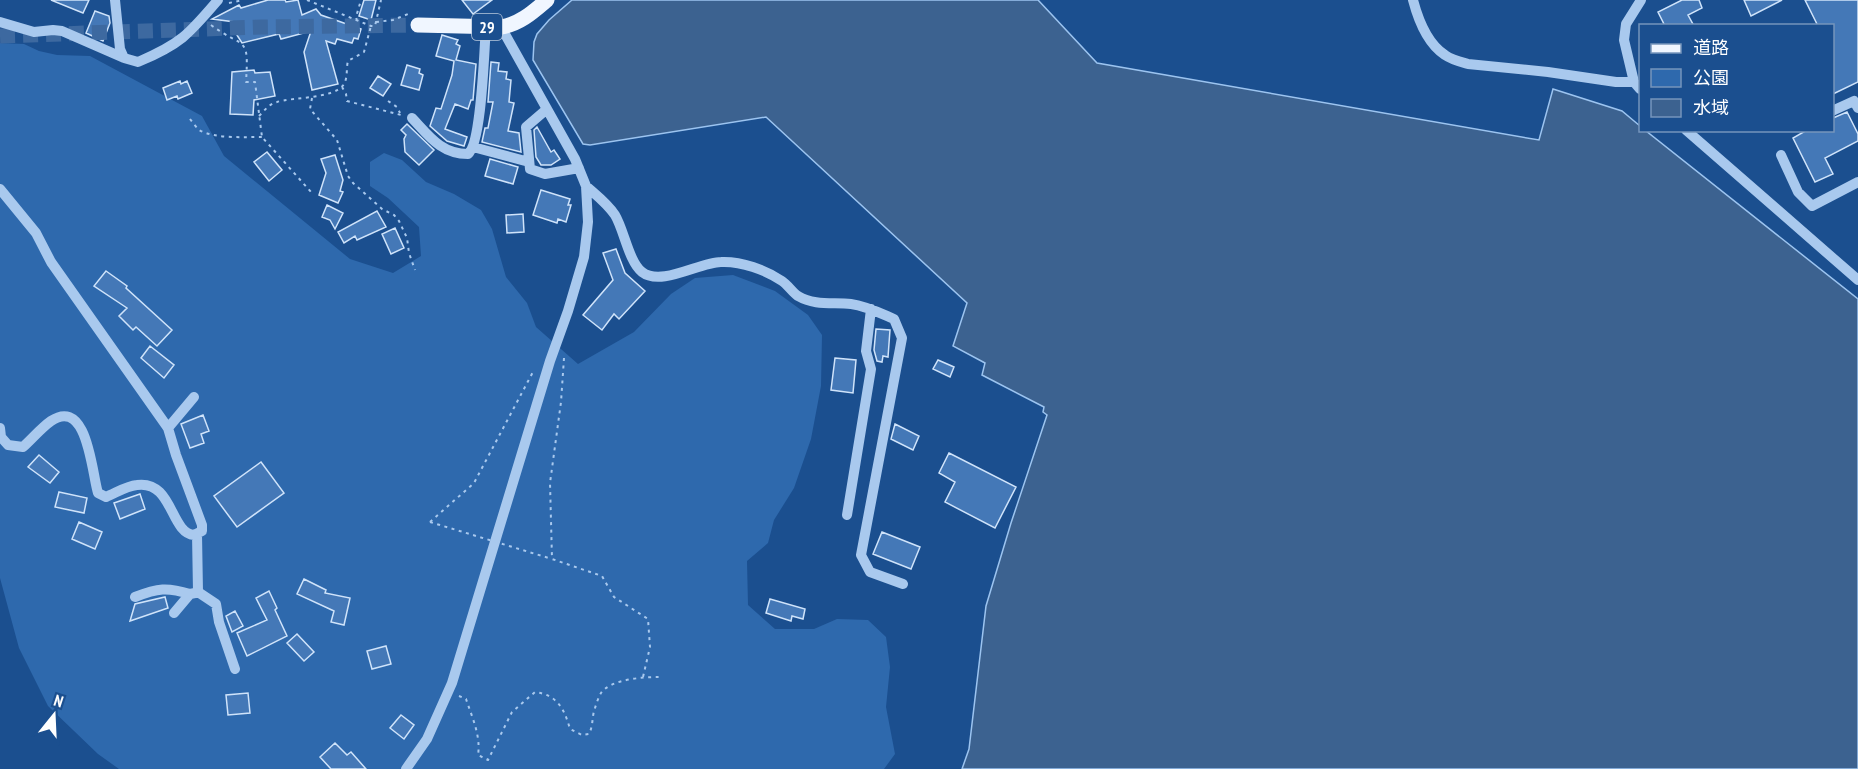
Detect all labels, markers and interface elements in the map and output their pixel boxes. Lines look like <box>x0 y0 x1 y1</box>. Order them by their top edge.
road number: 29 <box>472 14 502 40</box>
legend <box>1639 24 1834 132</box>
text: 道路 <box>1693 36 1729 59</box>
text: 公園 <box>1693 66 1729 89</box>
text: 水域 <box>1693 96 1729 119</box>
north arrow <box>24 685 84 745</box>
text: N <box>51 690 66 712</box>

